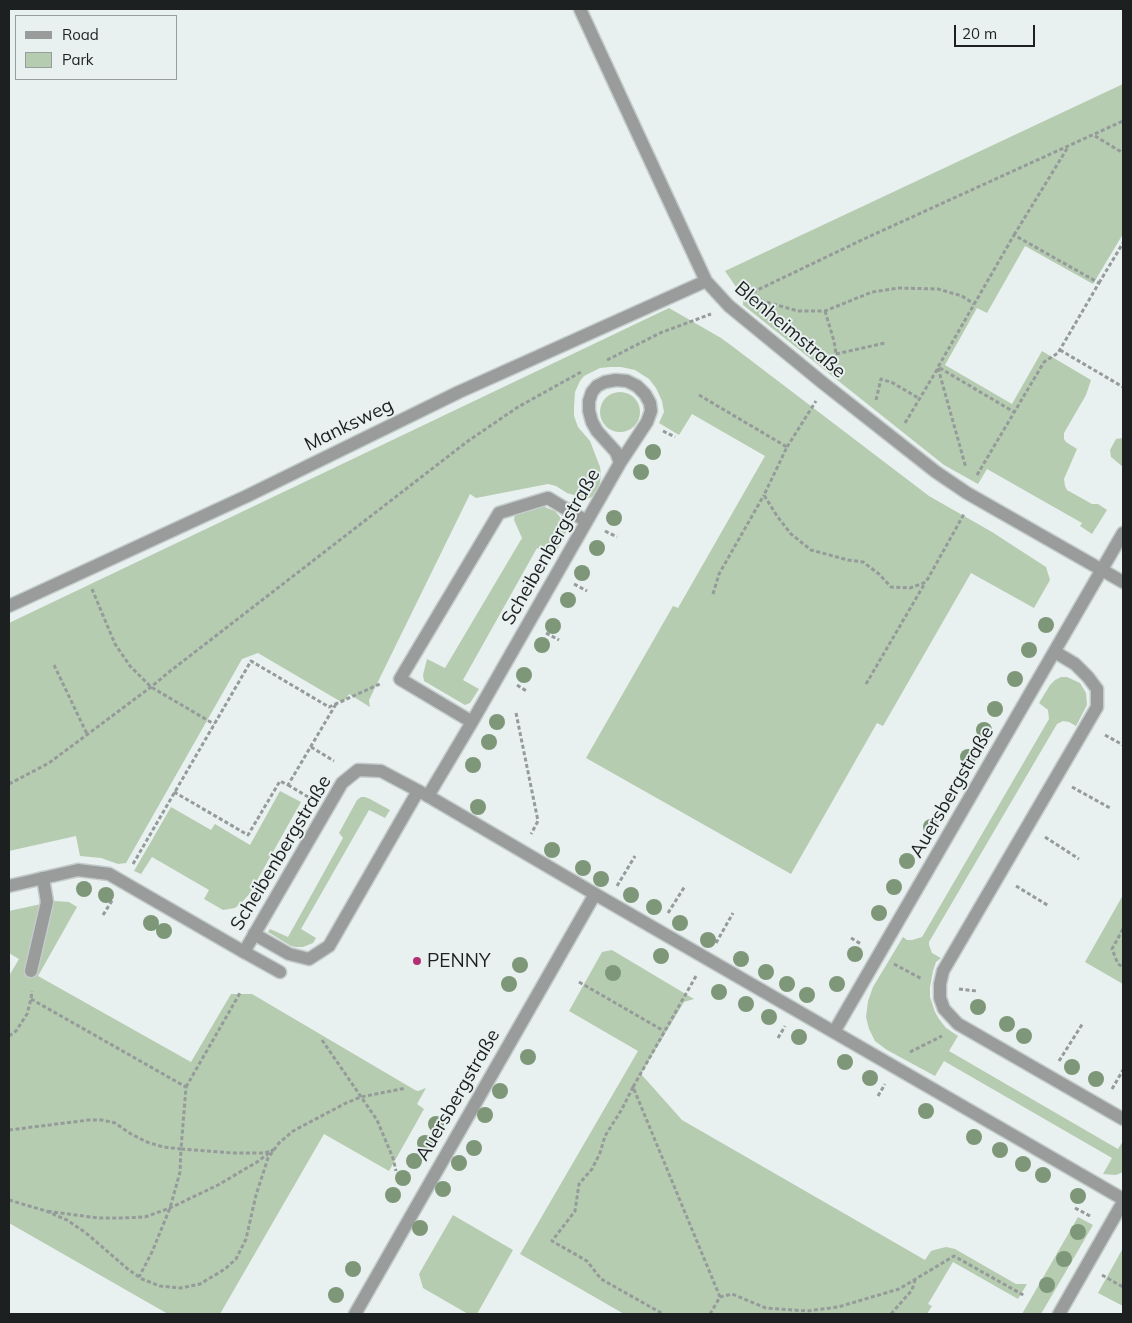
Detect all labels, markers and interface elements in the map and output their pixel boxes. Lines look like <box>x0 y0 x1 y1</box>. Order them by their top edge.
legend <box>15 15 178 80</box>
scale bar <box>957 15 1038 47</box>
text: 20 m <box>962 24 997 43</box>
text: Road <box>62 25 99 44</box>
text: Park <box>62 50 94 69</box>
street label: Blenheimstraße <box>730 277 850 383</box>
street label: Manksweg <box>301 394 397 456</box>
street label: Scheibenbergstraße <box>497 465 605 629</box>
street label: Auersbergstraße <box>905 722 999 862</box>
street label: Scheibenbergstraße <box>226 771 336 935</box>
place label: PENNY <box>427 950 490 972</box>
marker: PENNY <box>411 955 423 967</box>
street label: Auersbergstraße <box>411 1025 505 1165</box>

